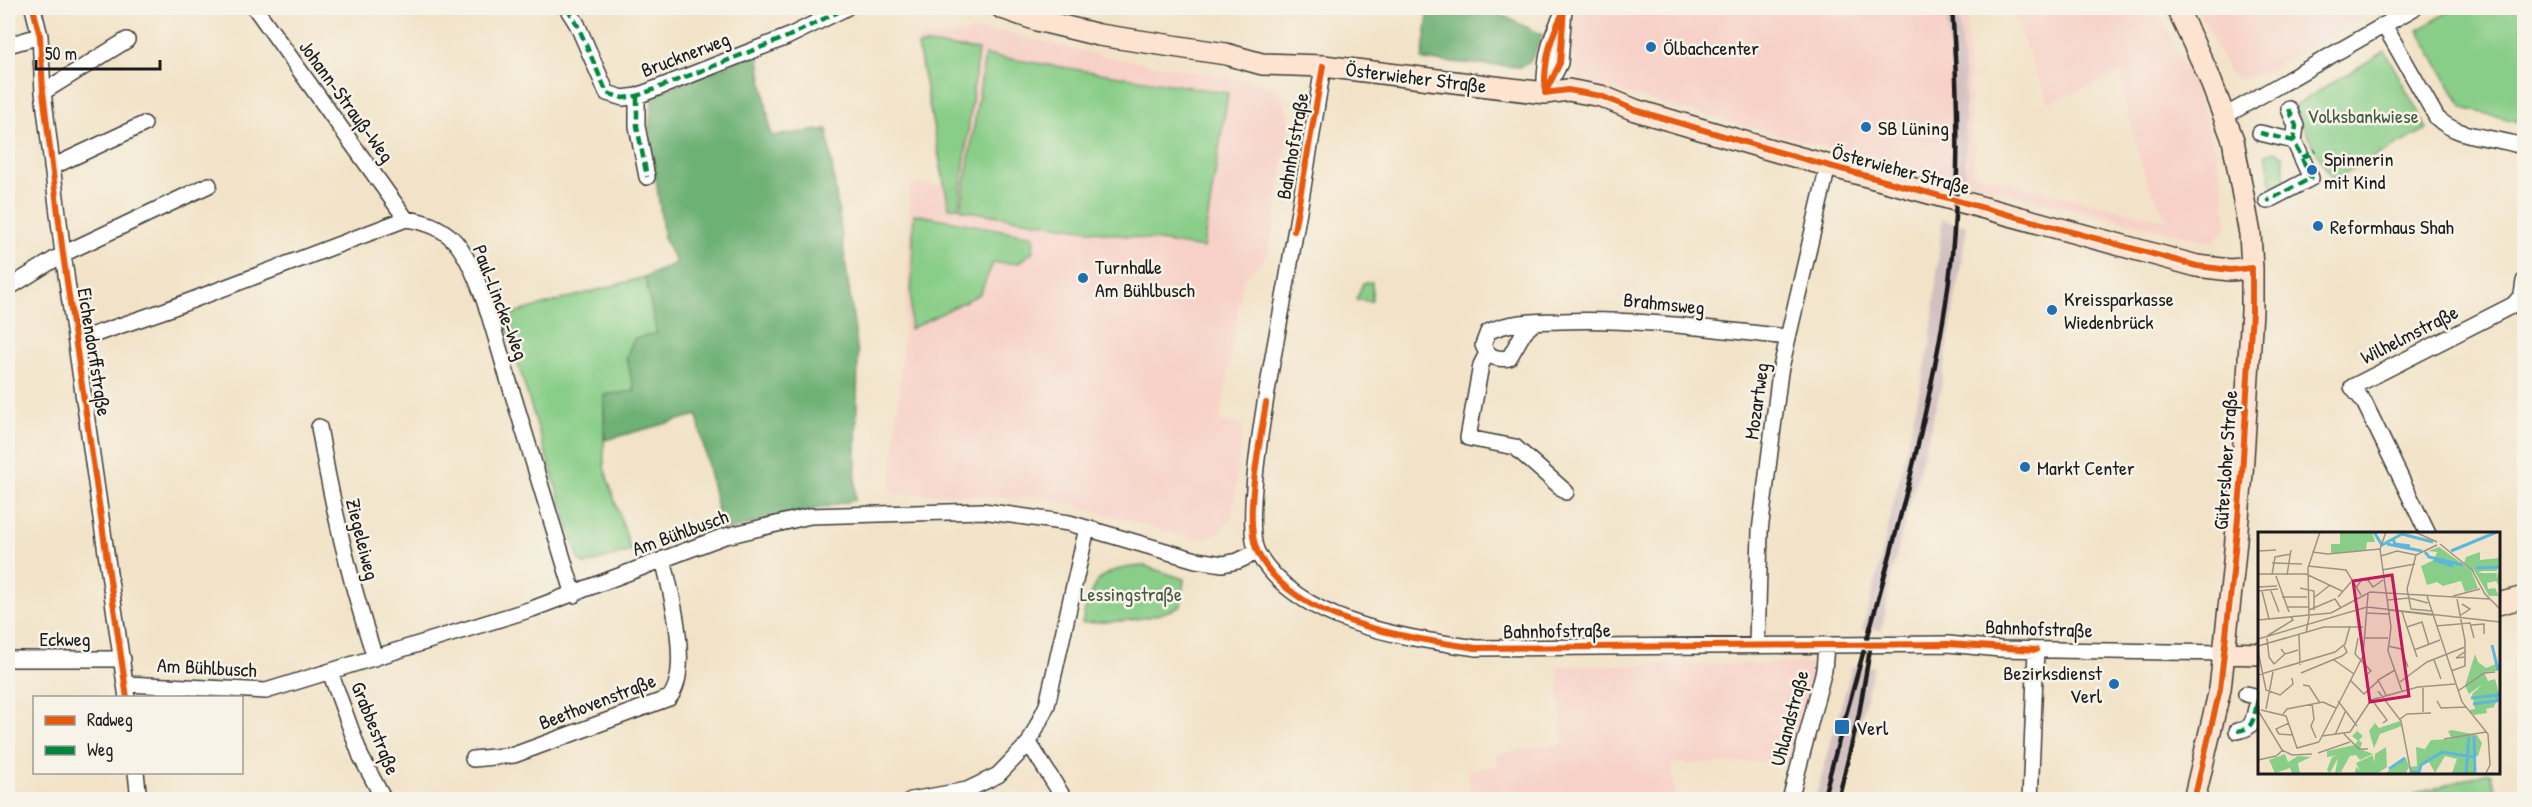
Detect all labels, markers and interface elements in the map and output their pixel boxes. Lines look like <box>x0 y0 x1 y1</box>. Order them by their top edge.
street label: Brucknerweg <box>637 25 733 83</box>
scale bar <box>36 33 160 71</box>
street label: Johann-Strauß-Weg <box>293 34 401 168</box>
place label: Ölbachcenter <box>1663 34 1759 61</box>
marker: Ölbachcenter <box>1644 40 1658 54</box>
text: 50 m <box>45 41 77 66</box>
street label: Österwieher Straße <box>1344 55 1488 99</box>
street label: Bahnhofstraße <box>1269 91 1315 201</box>
park label: Volksbankwiese <box>2307 102 2419 129</box>
place label: SB Lüning <box>1878 114 1949 141</box>
marker: SB Lüning <box>1859 120 1873 134</box>
street label: Österwieher Straße <box>1829 138 1973 200</box>
place label: Spinnerin mit Kind <box>2324 145 2393 195</box>
marker: Spinnerin mit Kind <box>2305 163 2319 177</box>
place label: Reformhaus Shah <box>2330 213 2454 240</box>
marker: Reformhaus Shah <box>2311 219 2325 233</box>
street label: Paul-Lincke-Weg <box>467 241 535 363</box>
place label: Turnhalle Am Bühlbusch <box>1095 253 1195 303</box>
marker: Turnhalle Am Bühlbusch <box>1076 271 1090 285</box>
street label: Brahmsweg <box>1622 285 1706 321</box>
place label: Kreissparkasse Wiedenbrück <box>2064 285 2174 335</box>
street label: Eichendorffstraße <box>72 286 118 418</box>
street label: Wilhelmstraße <box>2356 298 2462 370</box>
marker: Kreissparkasse Wiedenbrück <box>2045 303 2059 317</box>
street label: Mozartweg <box>1737 361 1775 441</box>
street label: Gütersloher Straße <box>2207 389 2243 531</box>
place label: Markt Center <box>2037 454 2135 481</box>
marker: Markt Center <box>2018 460 2032 474</box>
street label: Ziegeleiweg <box>340 495 386 583</box>
street label: Am Bühlbusch <box>628 502 732 562</box>
inset map <box>2258 532 2499 774</box>
park label: Lessingstraße <box>1080 580 1182 607</box>
street label: Bahnhofstraße <box>1985 613 2093 643</box>
street label: Bahnhofstraße <box>1503 616 1611 644</box>
street label: Eckweg <box>39 625 91 652</box>
street label: Am Bühlbusch <box>156 651 258 683</box>
place label: Bezirksdienst Verl <box>2003 659 2103 709</box>
street label: Beethovenstraße <box>535 666 659 736</box>
street label: Uhlandstraße <box>1763 667 1815 769</box>
street label: Grabbestraße <box>345 677 407 779</box>
marker: Bezirksdienst Verl <box>2107 677 2121 691</box>
legend <box>33 696 243 774</box>
text: Radweg <box>87 707 133 732</box>
place label: Verl <box>1856 714 1889 741</box>
marker: Verl <box>1833 718 1851 736</box>
text: Weg <box>87 737 113 762</box>

